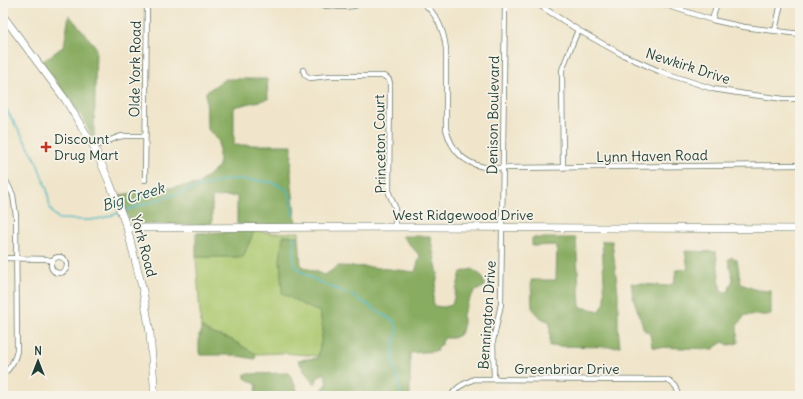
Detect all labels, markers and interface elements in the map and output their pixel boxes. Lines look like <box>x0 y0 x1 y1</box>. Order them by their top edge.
street label: Olde York Road <box>125 20 145 118</box>
street label: Newkirk Drive <box>644 44 732 88</box>
street label: Denison Boulevard <box>483 55 503 175</box>
street label: Princeton Court <box>370 94 390 194</box>
place label: Discount Drug Mart <box>54 130 119 164</box>
marker: Discount Drug Mart <box>41 142 51 152</box>
street label: Lynn Haven Road <box>596 146 708 166</box>
water label: Big Creek <box>99 178 168 215</box>
street label: West Ridgewood Drive <box>392 206 534 224</box>
street label: York Road <box>127 213 161 279</box>
street label: Bennington Drive <box>474 260 500 370</box>
north arrow <box>18 341 58 381</box>
text: N <box>34 344 42 358</box>
street label: Greenbriar Drive <box>514 360 620 378</box>

